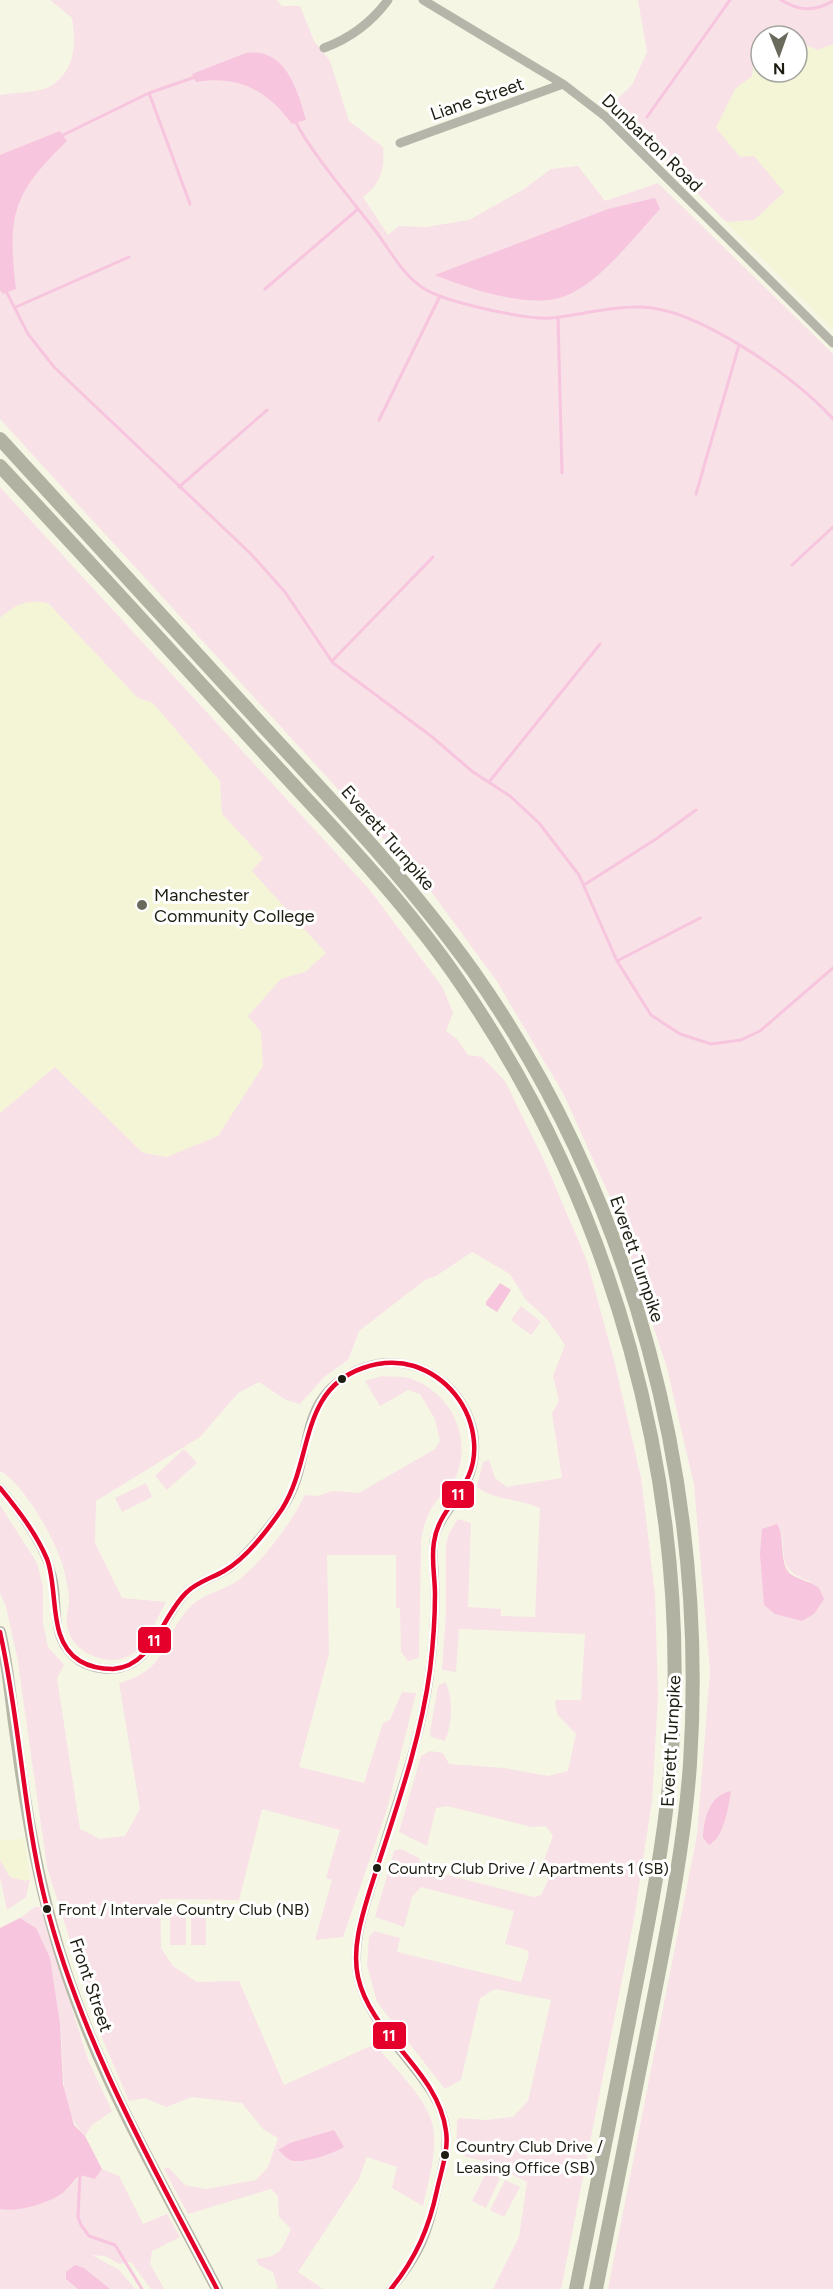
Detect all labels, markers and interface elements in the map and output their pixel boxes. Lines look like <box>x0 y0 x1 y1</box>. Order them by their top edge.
north arrow <box>749 24 809 84</box>
text: N <box>773 59 786 78</box>
street label: Liane Street <box>427 73 527 125</box>
street label: Dunbarton Road <box>597 89 707 197</box>
street label: Everett Turnpike <box>336 781 440 895</box>
place label: Manchester Community College <box>154 884 315 927</box>
marker: Manchester Community College <box>135 898 149 912</box>
street label: Everett Turnpike <box>605 1193 669 1325</box>
unlabelled marker <box>336 1373 348 1385</box>
line badge: 11 <box>441 1480 475 1509</box>
text: 11 <box>451 1485 465 1504</box>
line badge: 11 <box>137 1626 172 1654</box>
text: 11 <box>147 1631 161 1650</box>
street label: Everett Turnpike <box>657 1674 685 1808</box>
place label: Country Club Drive / Apartments 1 (SB) <box>388 1859 669 1878</box>
marker: Country Club Drive / Apartments 1 (SB) <box>371 1862 383 1874</box>
place label: Front / Intervale Country Club (NB) <box>58 1900 309 1919</box>
marker: Front / Intervale Country Club (NB) <box>41 1903 53 1915</box>
street label: Front Street <box>65 1935 117 2035</box>
line badge: 11 <box>372 2021 407 2050</box>
text: 11 <box>382 2026 396 2045</box>
place label: Country Club Drive / Leasing Office (SB) <box>456 2137 603 2177</box>
marker: Country Club Drive / Leasing Office (SB) <box>439 2149 451 2161</box>

